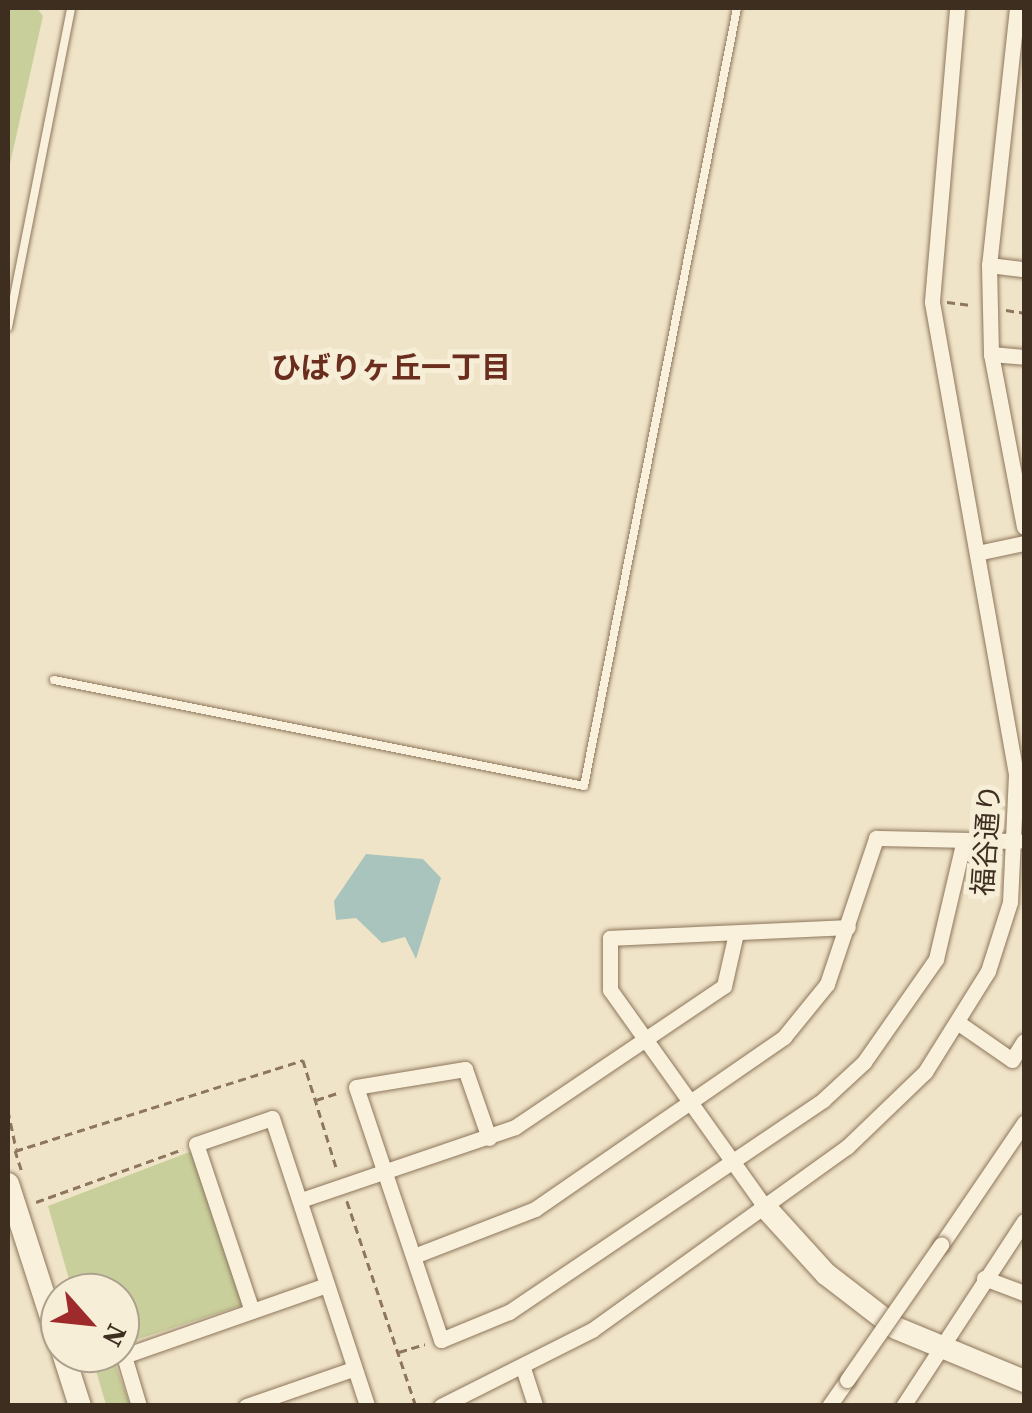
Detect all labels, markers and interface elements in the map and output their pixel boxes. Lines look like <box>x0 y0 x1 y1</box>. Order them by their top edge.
district label: ひばりヶ丘一丁目 <box>271 350 511 386</box>
street label: 福谷通り <box>965 783 1007 897</box>
north arrow <box>40 1273 140 1373</box>
text: N <box>93 1318 137 1353</box>

